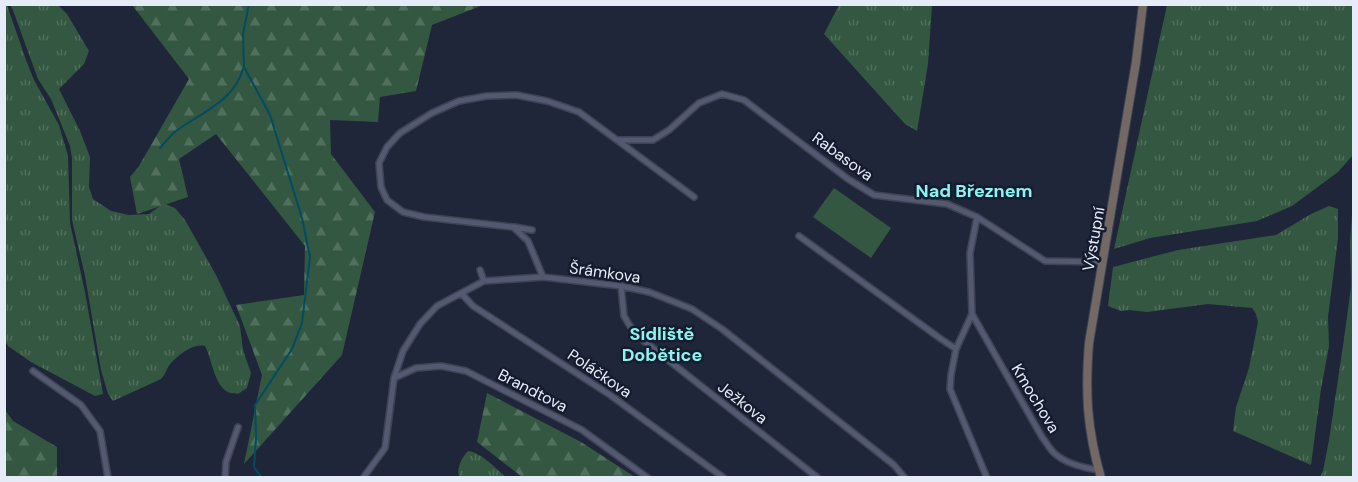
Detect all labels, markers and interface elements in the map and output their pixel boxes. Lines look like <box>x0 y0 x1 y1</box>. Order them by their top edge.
street label: Rabasova <box>808 127 877 186</box>
district label: Nad Březnem <box>916 179 1032 203</box>
street label: Výstupní <box>1078 205 1110 273</box>
street label: Šrámkova <box>568 257 642 288</box>
district label: Sídliště Dobětice <box>622 322 703 367</box>
street label: Poláčkova <box>564 344 636 403</box>
street label: Kmochova <box>1007 360 1064 437</box>
street label: Brandtova <box>494 364 571 417</box>
street label: Ježkova <box>713 376 772 428</box>

